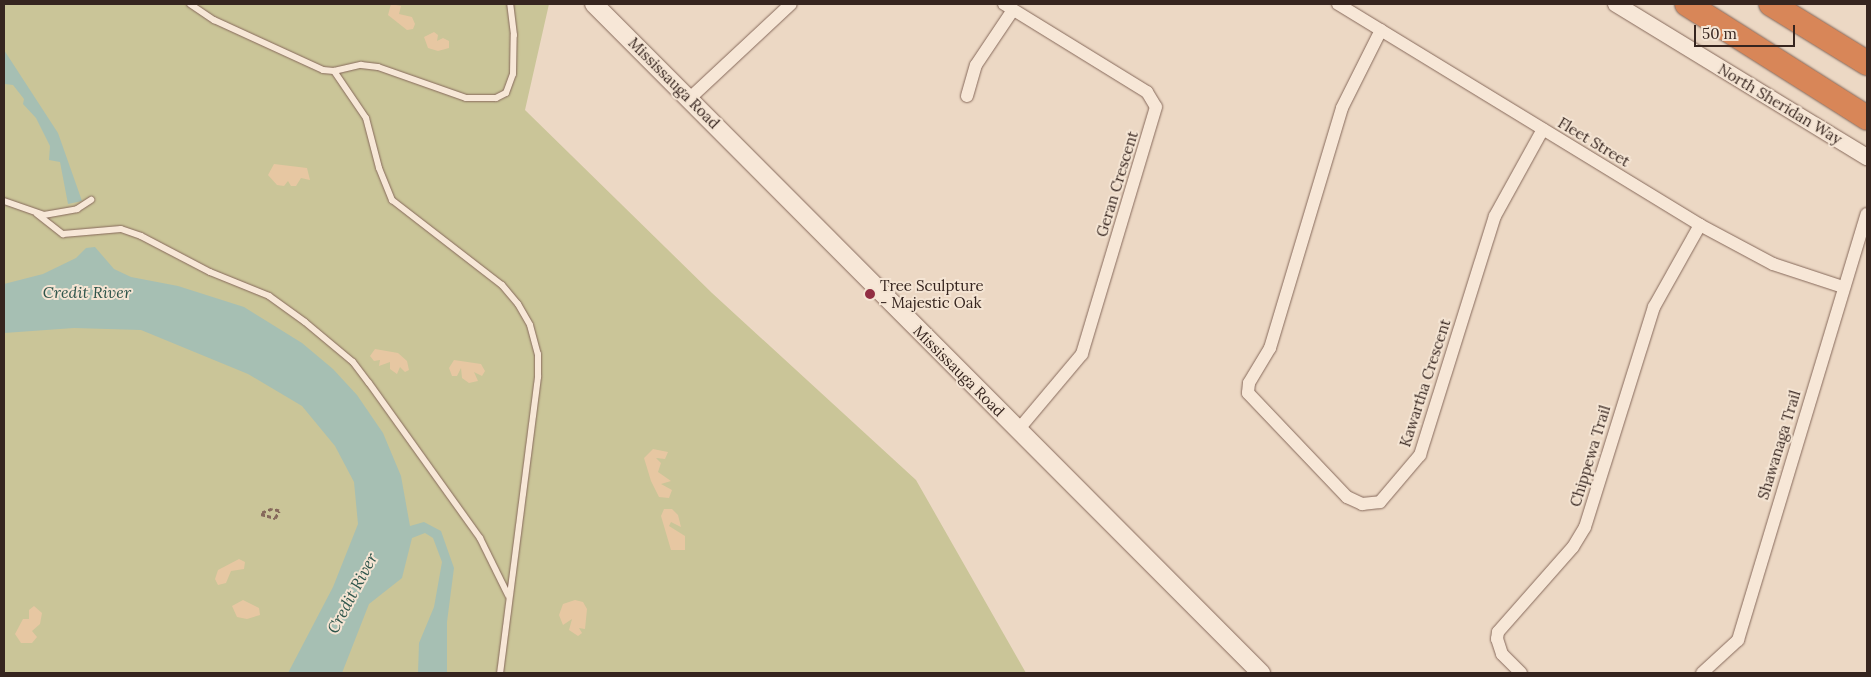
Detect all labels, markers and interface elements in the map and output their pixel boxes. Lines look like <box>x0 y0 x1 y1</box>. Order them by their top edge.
scale bar <box>1696 15 1797 47</box>
text: 50 m <box>1702 24 1737 43</box>
street label: Mississauga Road <box>625 34 723 132</box>
street label: North Sheridan Way <box>1715 60 1845 148</box>
street label: Fleet Street <box>1555 114 1633 170</box>
street label: Geran Crescent <box>1092 129 1142 239</box>
place label: Tree Sculpture - Majestic Oak <box>880 276 984 311</box>
water label: Credit River <box>43 282 131 302</box>
marker: Tree Sculpture - Majestic Oak <box>864 288 876 300</box>
street label: Kawartha Crescent <box>1396 317 1454 449</box>
street label: Mississauga Road <box>910 322 1008 420</box>
street label: Shawanaga Trail <box>1754 388 1804 502</box>
street label: Chippewa Trail <box>1566 403 1614 509</box>
water label: Credit River <box>323 549 381 637</box>

